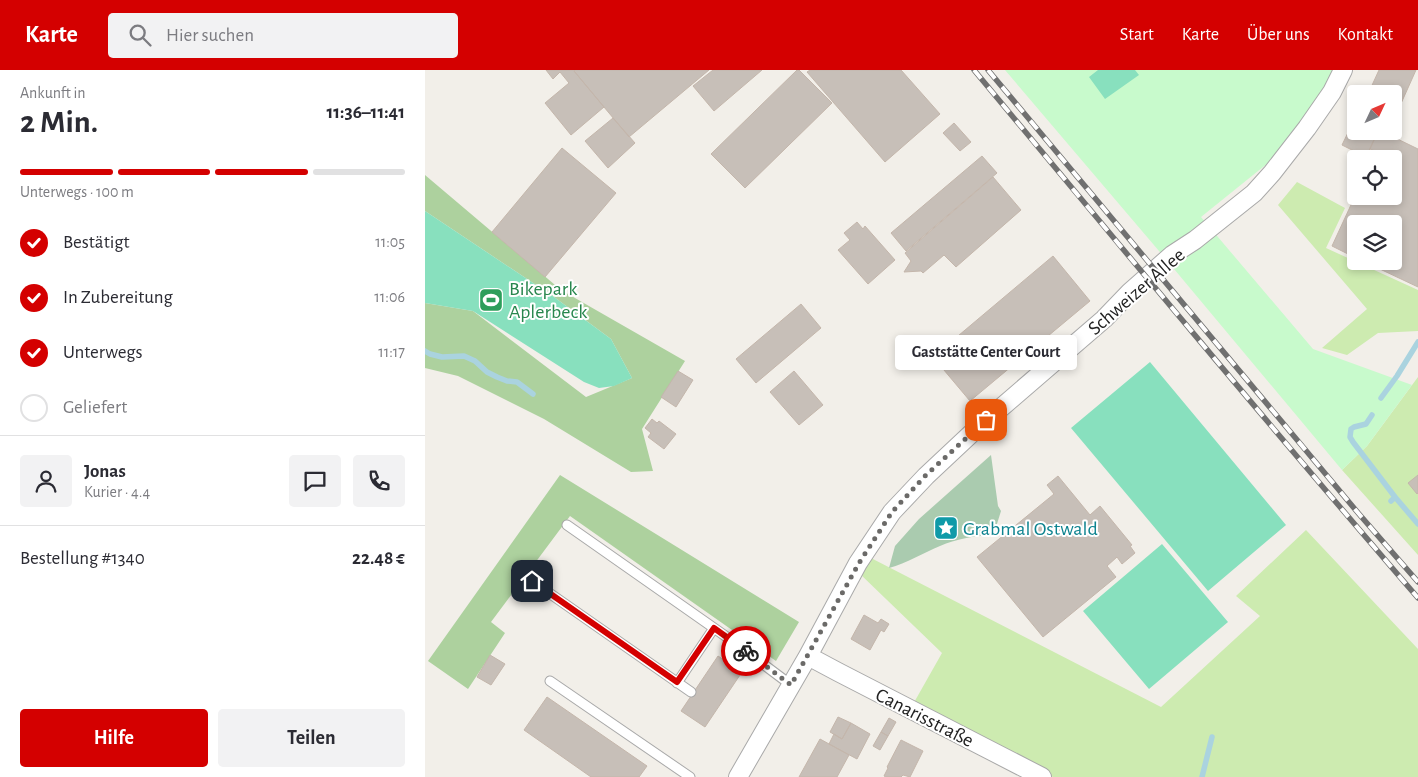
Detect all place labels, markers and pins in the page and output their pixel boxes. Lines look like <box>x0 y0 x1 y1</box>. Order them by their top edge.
place label: Bikepark Aplerbeck <box>509 279 587 322</box>
sports icon: Bikepark Aplerbeck <box>478 287 504 313</box>
callout: Gaststätte Center Court <box>895 335 1077 370</box>
pin <box>965 399 1007 441</box>
place icon: Grabmal Ostwald <box>933 515 959 541</box>
place label: Grabmal Ostwald <box>963 519 1098 539</box>
pin <box>511 560 553 602</box>

